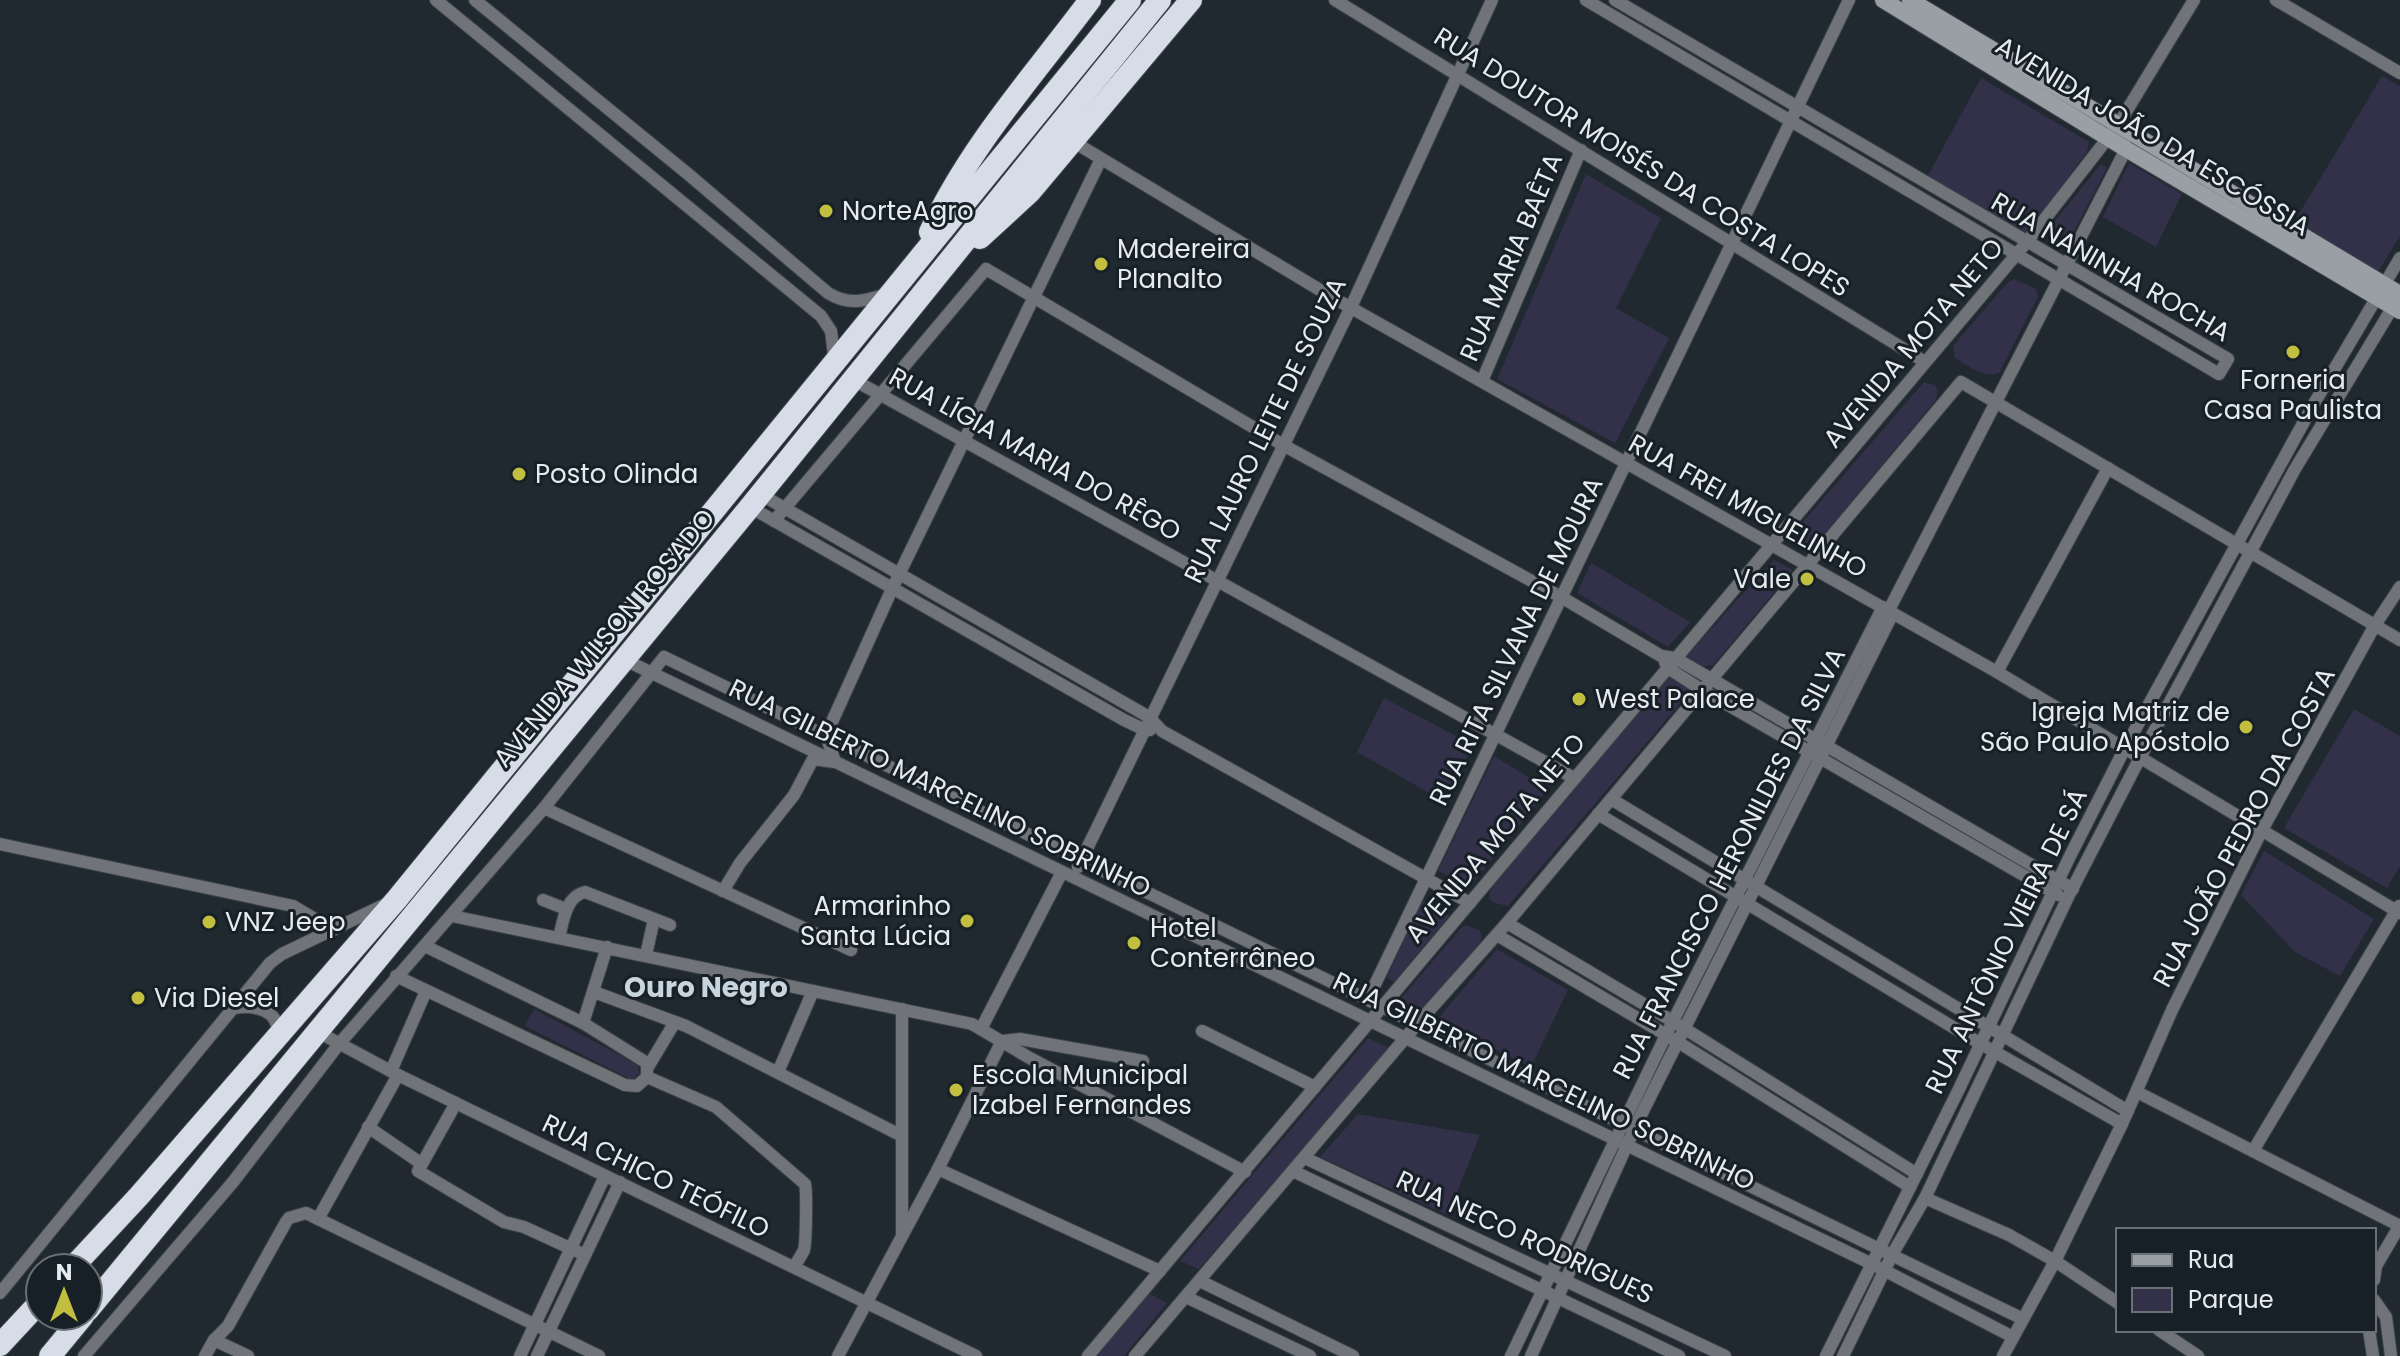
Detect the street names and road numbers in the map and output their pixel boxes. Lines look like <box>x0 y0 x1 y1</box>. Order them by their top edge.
street label: RUA DOUTOR MOISÉS DA COSTA LOPES <box>1427 19 1857 305</box>
street label: AVENIDA JOÃO DA ESCÓSSIA <box>1989 27 2317 245</box>
street label: RUA MARIA BAÊTA <box>1451 147 1571 367</box>
street label: RUA NANINHA ROCHA <box>1985 184 2237 350</box>
street label: AVENIDA MOTA NETO <box>1815 231 2011 455</box>
street label: RUA LAURO LEITE DE SOUZA <box>1175 271 1355 589</box>
street label: RUA LÍGIA MARIA DO RÊGO <box>883 359 1187 549</box>
street label: RUA FREI MIGUELINHO <box>1622 425 1874 587</box>
street label: RUA RITA SILVANA DE MOURA <box>1421 471 1611 811</box>
street label: AVENIDA WILSON ROSADO <box>485 501 723 775</box>
street label: RUA FRANCISCO HERONILDES DA SILVA <box>1604 641 1854 1085</box>
street label: RUA JOÃO PEDRO DA COSTA <box>2144 661 2344 993</box>
street label: RUA GILBERTO MARCELINO SOBRINHO <box>723 670 1157 906</box>
street label: AVENIDA MOTA NETO <box>1397 726 1593 950</box>
street label: RUA ANTÔNIO VIEIRA DE SÁ <box>1916 782 2096 1100</box>
street label: RUA GILBERTO MARCELINO SOBRINHO <box>1327 963 1761 1199</box>
street label: RUA CHICO TEÓFILO <box>536 1105 776 1247</box>
street label: RUA NECO RODRIGUES <box>1390 1161 1660 1313</box>

